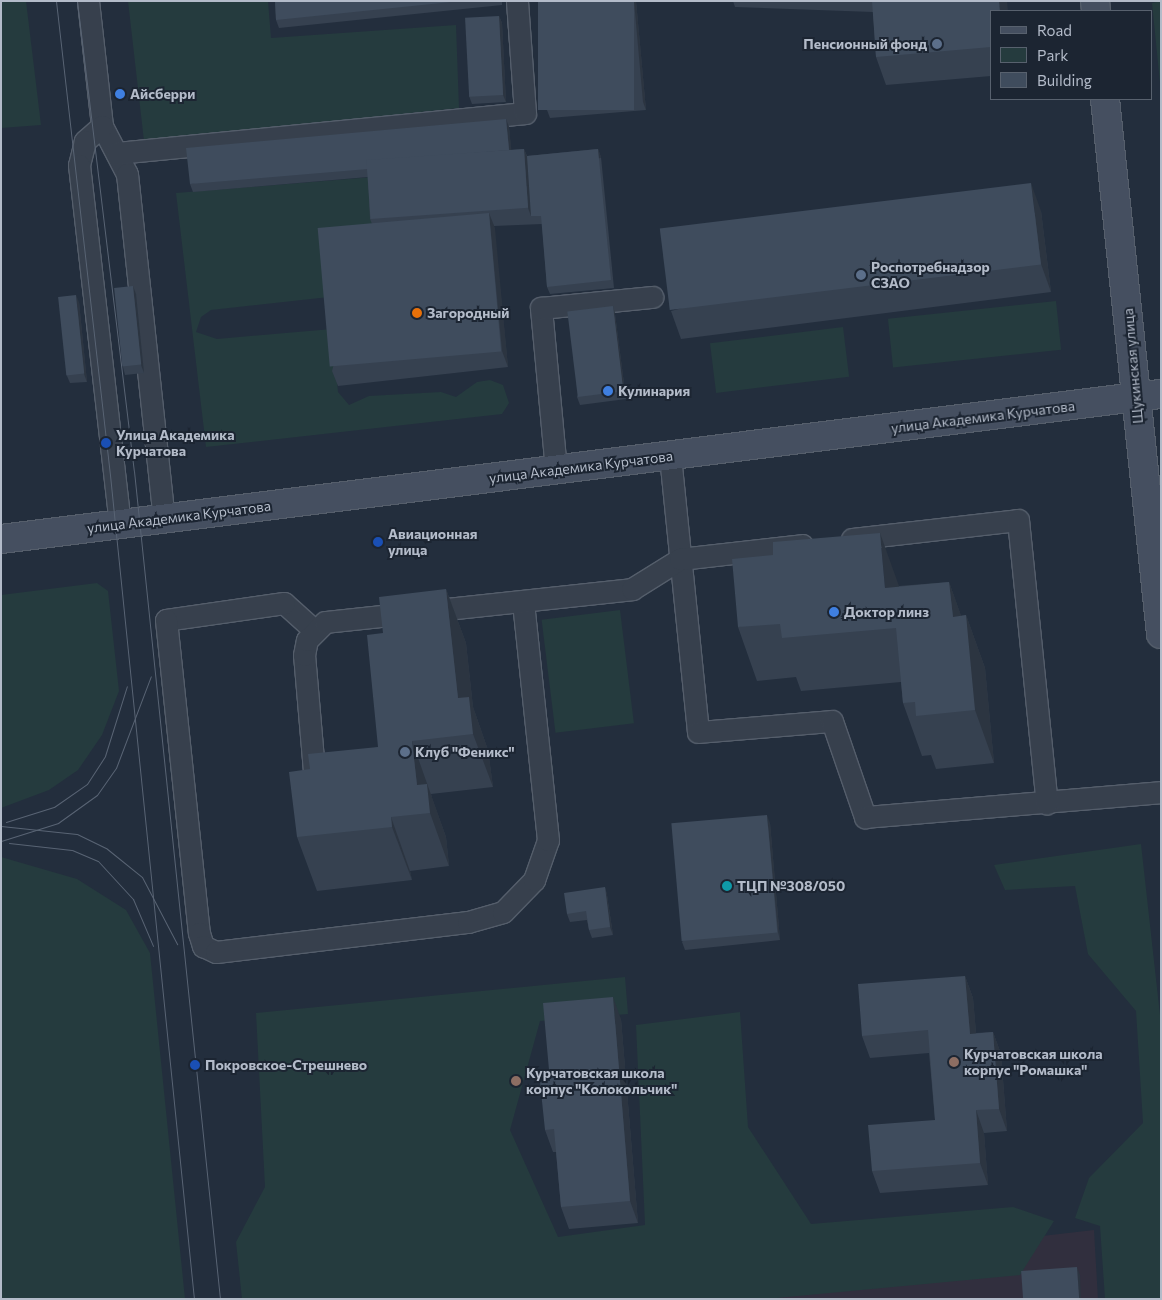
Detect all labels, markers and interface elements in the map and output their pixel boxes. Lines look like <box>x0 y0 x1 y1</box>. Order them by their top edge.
legend <box>990 10 1152 100</box>
text: Road <box>1037 21 1072 39</box>
place label: Пенсионный фонд <box>803 36 927 52</box>
marker: Пенсионный фонд <box>931 38 943 50</box>
text: Park <box>1037 46 1068 64</box>
text: Building <box>1037 71 1092 89</box>
place label: Айсберри <box>130 86 195 102</box>
marker: Айсберри <box>114 88 126 100</box>
place label: Роспотребнадзор СЗАО <box>871 259 990 292</box>
marker: Роспотребнадзор СЗАО <box>855 269 867 281</box>
place label: Загородный <box>427 305 509 321</box>
marker: Загородный <box>411 307 423 319</box>
street label: Щукинская улица <box>1120 308 1146 424</box>
place label: Кулинария <box>618 383 690 399</box>
marker: Кулинария <box>602 385 614 397</box>
street label: улица Академика Курчатова <box>890 397 1076 437</box>
place label: Улица Академика Курчатова <box>116 427 234 460</box>
marker: Улица Академика Курчатова <box>100 437 112 449</box>
street label: улица Академика Курчатова <box>488 447 674 487</box>
street label: улица Академика Курчатова <box>86 497 272 537</box>
place label: Авиационная улица <box>388 526 477 558</box>
marker: Авиационная улица <box>372 536 384 548</box>
place label: Доктор линз <box>844 604 929 620</box>
marker: Доктор линз <box>828 606 840 618</box>
place label: Клуб "Феникс" <box>415 744 515 760</box>
marker: Клуб "Феникс" <box>399 746 411 758</box>
place label: ТЦП №308/050 <box>737 878 846 894</box>
marker: ТЦП №308/050 <box>721 880 733 892</box>
place label: Курчатовская школа корпус "Ромашка" <box>964 1046 1103 1078</box>
marker: Курчатовская школа корпус "Ромашка" <box>948 1056 960 1068</box>
place label: Покровское-Стрешнево <box>205 1057 367 1073</box>
marker: Покровское-Стрешнево <box>189 1059 201 1071</box>
place label: Курчатовская школа корпус "Колокольчик" <box>526 1065 677 1098</box>
marker: Курчатовская школа корпус "Колокольчик" <box>510 1075 522 1087</box>

